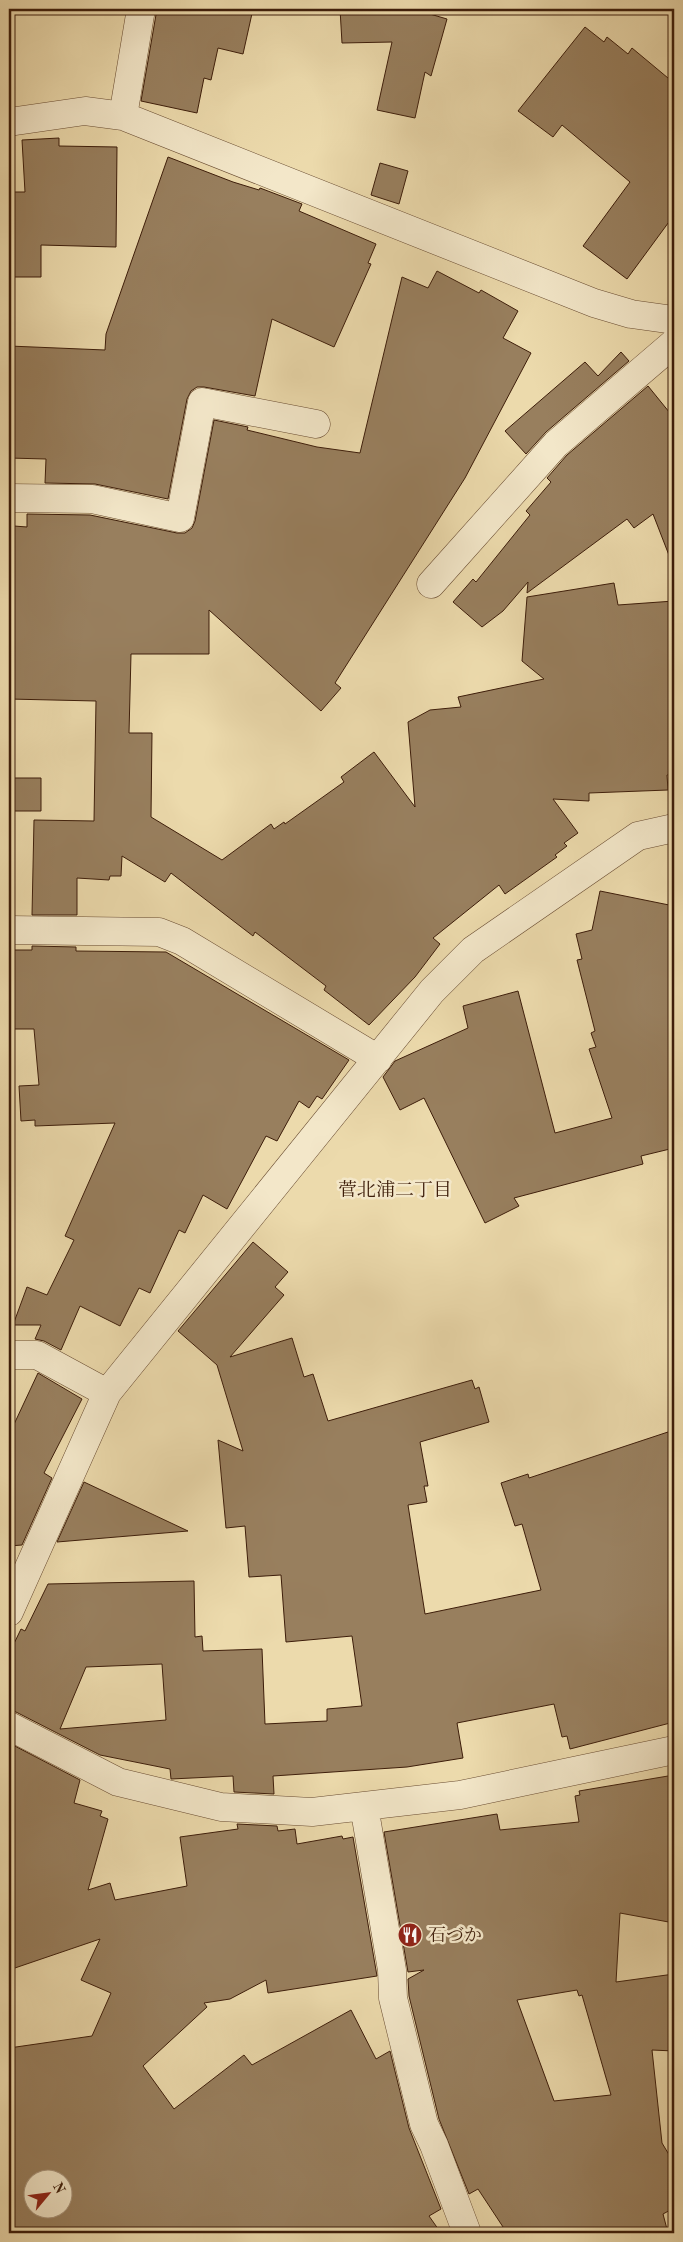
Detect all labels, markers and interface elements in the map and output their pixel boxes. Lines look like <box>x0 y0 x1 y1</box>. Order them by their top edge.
district label: 菅北浦二丁目 <box>338 1180 452 1201</box>
restaurant icon: 石づか <box>397 1922 423 1948</box>
place label: 石づか <box>428 1926 482 1945</box>
north arrow <box>22 2170 72 2220</box>
text: N <box>50 2180 67 2197</box>

